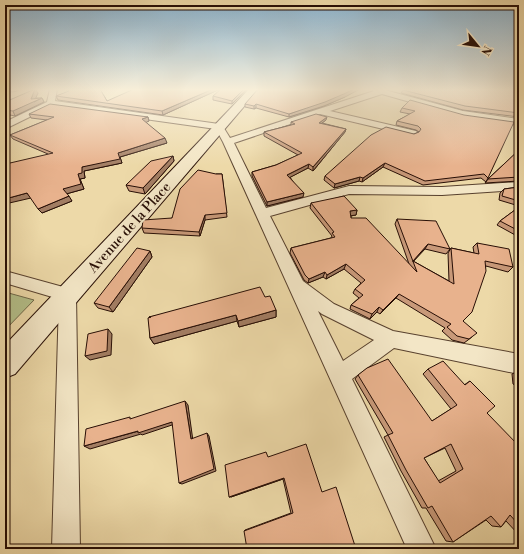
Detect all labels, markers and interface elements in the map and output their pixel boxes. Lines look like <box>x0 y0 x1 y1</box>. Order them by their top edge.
north arrow <box>458 26 498 66</box>
text: N <box>477 43 494 58</box>
street label: Avenue de la Place <box>84 179 175 278</box>

